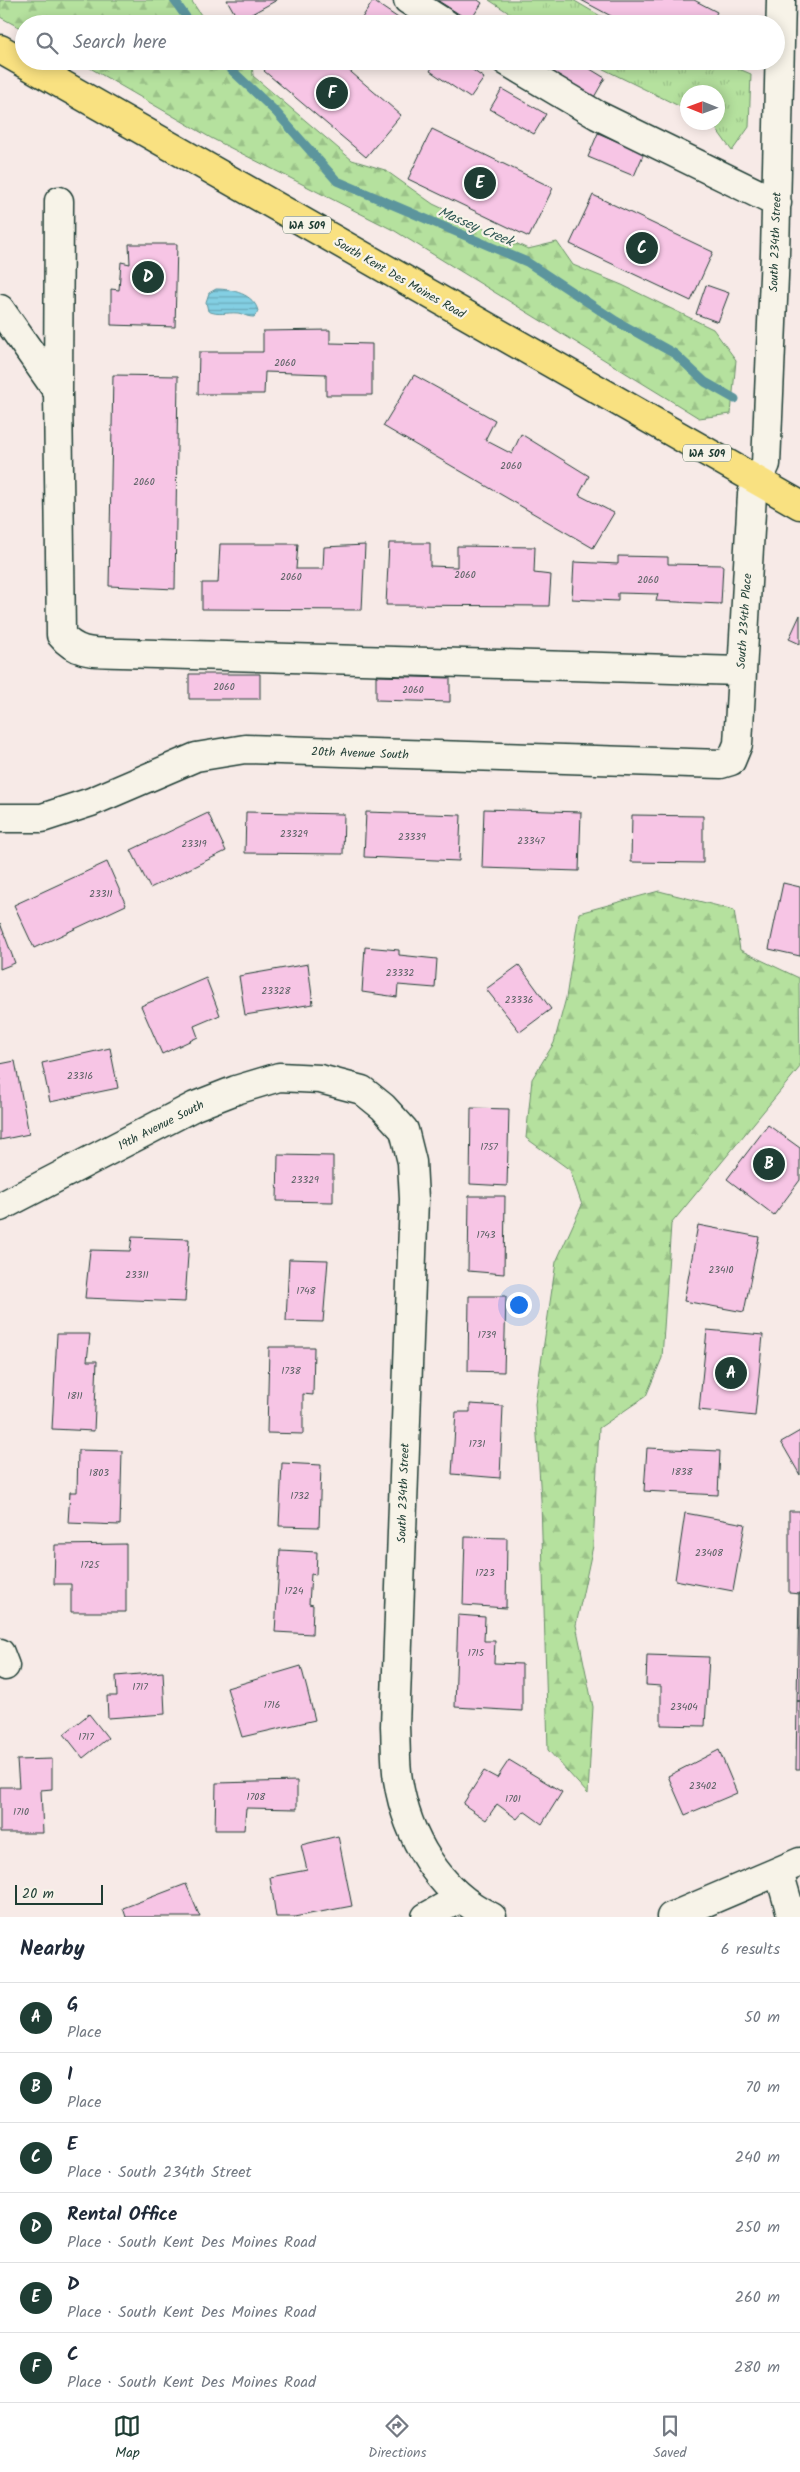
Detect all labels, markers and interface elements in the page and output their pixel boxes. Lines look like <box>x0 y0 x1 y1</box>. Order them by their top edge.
search box <box>15 15 785 70</box>
text: Search here <box>73 28 167 58</box>
icon: search <box>33 29 61 57</box>
pin: F <box>316 74 348 112</box>
north arrow <box>680 85 725 130</box>
pin: E <box>464 164 496 202</box>
street label: South 234th Street <box>764 191 787 292</box>
water label: Massey Creek <box>434 201 519 254</box>
road number: WA 509 <box>283 216 331 234</box>
pin: C <box>626 229 658 267</box>
street label: South Kent Des Moines Road <box>331 233 470 324</box>
pin: D <box>132 258 164 296</box>
house number: 2060 <box>274 355 296 371</box>
road number: WA 509 <box>683 444 731 462</box>
house number: 2060 <box>500 458 522 474</box>
house number: 2060 <box>133 474 155 490</box>
house number: 2060 <box>454 567 476 583</box>
house number: 2060 <box>280 569 302 585</box>
house number: 2060 <box>637 572 659 588</box>
street label: South 234th Place <box>732 572 757 669</box>
house number: 2060 <box>213 679 235 695</box>
house number: 2060 <box>402 682 424 698</box>
street label: 20th Avenue South <box>311 742 409 765</box>
house number: 23329 <box>280 826 308 842</box>
house number: 23339 <box>398 829 426 845</box>
house number: 23347 <box>517 833 545 849</box>
house number: 23319 <box>181 836 207 852</box>
house number: 23311 <box>89 886 113 902</box>
house number: 23332 <box>386 965 415 981</box>
house number: 23328 <box>261 983 292 999</box>
house number: 23336 <box>505 992 533 1008</box>
house number: 23316 <box>67 1068 93 1084</box>
street label: 19th Avenue South <box>115 1096 208 1155</box>
house number: 1757 <box>480 1139 498 1155</box>
pin: B <box>753 1145 785 1183</box>
house number: 23329 <box>291 1172 319 1188</box>
house number: 1743 <box>477 1227 496 1243</box>
house number: 23410 <box>708 1262 734 1278</box>
house number: 23311 <box>125 1267 149 1283</box>
house number: 1748 <box>296 1283 317 1299</box>
your location <box>506 1292 532 1318</box>
house number: 1739 <box>478 1327 496 1343</box>
pin: A <box>715 1354 747 1392</box>
house number: 1738 <box>281 1363 302 1379</box>
house number: 1811 <box>67 1388 83 1404</box>
house number: 1731 <box>469 1436 485 1452</box>
street label: South 234th Street <box>392 1442 415 1543</box>
house number: 1838 <box>672 1464 693 1480</box>
house number: 1803 <box>89 1465 109 1481</box>
house number: 1732 <box>290 1488 310 1504</box>
house number: 23408 <box>695 1545 724 1561</box>
house number: 1725 <box>81 1557 100 1573</box>
house number: 1723 <box>475 1565 495 1581</box>
house number: 1724 <box>284 1583 304 1599</box>
house number: 1715 <box>468 1645 485 1661</box>
house number: 1717 <box>132 1679 148 1695</box>
house number: 1716 <box>264 1697 280 1713</box>
house number: 23404 <box>670 1699 698 1715</box>
house number: 1717 <box>78 1729 94 1745</box>
house number: 23402 <box>689 1778 717 1794</box>
house number: 1708 <box>247 1789 266 1805</box>
house number: 1701 <box>505 1791 521 1807</box>
house number: 1710 <box>13 1804 29 1820</box>
scale bar <box>15 1882 102 1905</box>
text: 20 m <box>22 1883 54 1905</box>
text: Nearby <box>20 1933 85 1966</box>
text: 6 results <box>721 1937 780 1962</box>
text: G <box>67 1990 78 2020</box>
text: A <box>31 2005 41 2030</box>
text: 50 m <box>744 2005 780 2030</box>
text: Place <box>67 2020 101 2045</box>
text: I <box>67 2060 73 2090</box>
text: B <box>31 2075 41 2100</box>
text: 70 m <box>745 2075 780 2100</box>
text: Place <box>67 2090 101 2115</box>
text: E <box>67 2130 77 2160</box>
text: C <box>31 2145 41 2170</box>
text: 240 m <box>735 2145 780 2170</box>
text: Place · South 234th Street <box>67 2160 252 2185</box>
text: Rental Office <box>67 2200 177 2230</box>
text: D <box>31 2215 41 2240</box>
text: 250 m <box>735 2215 780 2240</box>
text: Place · South Kent Des Moines Road <box>67 2230 316 2255</box>
text: D <box>67 2270 80 2300</box>
text: E <box>32 2285 40 2310</box>
text: 260 m <box>735 2285 780 2310</box>
text: Place · South Kent Des Moines Road <box>67 2300 316 2325</box>
text: C <box>67 2340 79 2370</box>
text: F <box>32 2355 40 2380</box>
text: 280 m <box>734 2355 780 2380</box>
text: Place · South Kent Des Moines Road <box>67 2370 316 2395</box>
tab: Map <box>113 2412 141 2464</box>
tab: Directions <box>368 2412 426 2464</box>
tab: Saved <box>653 2412 687 2464</box>

